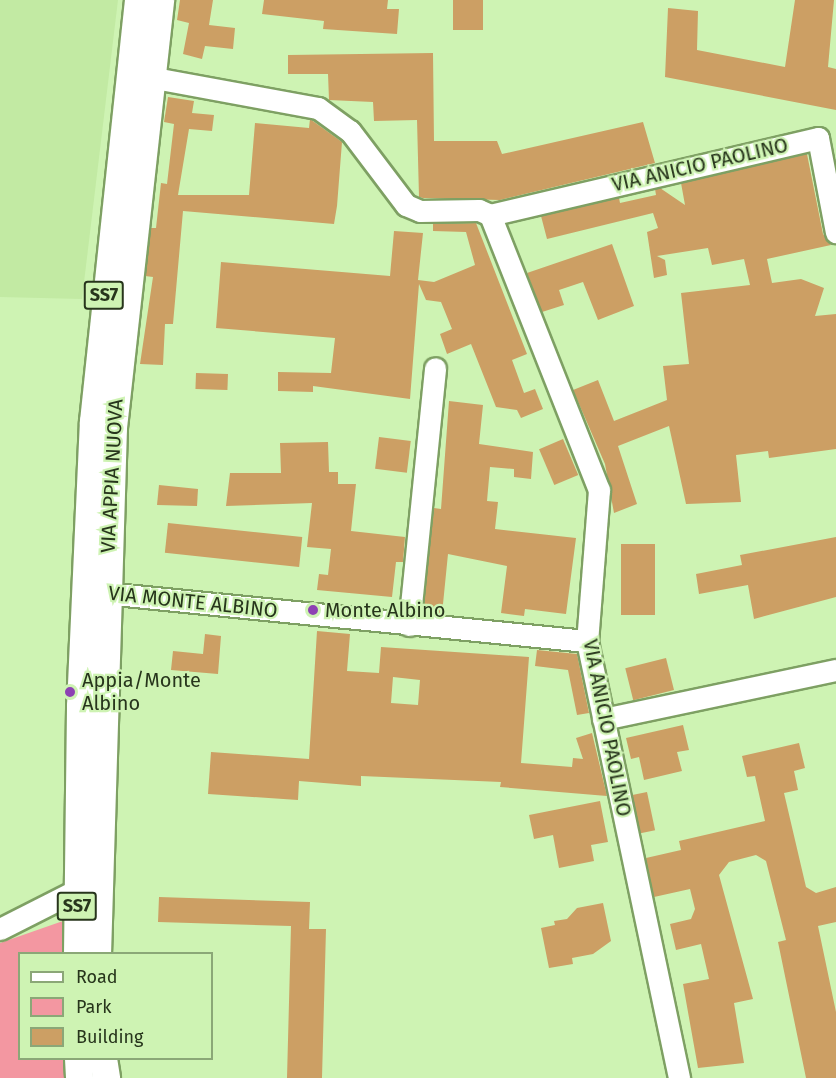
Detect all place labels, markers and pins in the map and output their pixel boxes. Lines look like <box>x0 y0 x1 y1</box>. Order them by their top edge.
place label: Monte Albino <box>325 598 445 622</box>
marker: Monte Albino <box>306 603 320 617</box>
place label: Appia/Monte Albino <box>82 668 201 715</box>
marker: Appia/Monte Albino <box>63 685 77 699</box>

